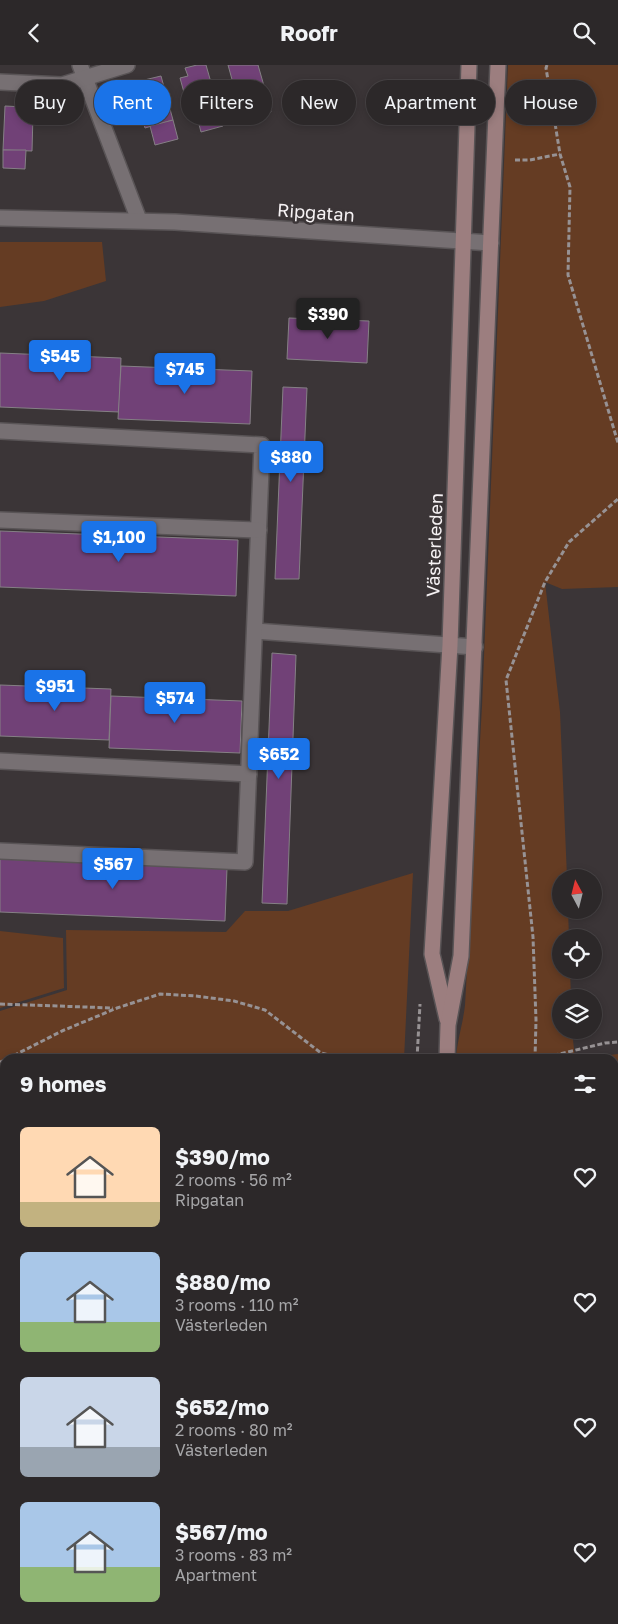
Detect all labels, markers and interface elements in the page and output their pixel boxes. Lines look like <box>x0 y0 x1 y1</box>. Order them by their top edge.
icon: back <box>20 19 48 47</box>
text: Roofr <box>280 19 338 46</box>
icon: search <box>570 19 598 47</box>
chip: Buy <box>15 80 84 125</box>
chip: Rent <box>94 80 171 125</box>
chip: Filters <box>181 80 272 125</box>
chip: New <box>282 80 356 125</box>
chip: Apartment <box>366 80 495 125</box>
chip: House <box>505 80 596 125</box>
street label: Ripgatan <box>277 198 355 226</box>
pin: $390 <box>298 297 358 340</box>
text: $390 <box>307 304 349 324</box>
pin: $545 <box>30 339 90 382</box>
text: $545 <box>40 346 80 366</box>
pin: $745 <box>155 353 215 395</box>
text: $745 <box>165 359 205 379</box>
pin: $880 <box>261 441 321 483</box>
text: $880 <box>270 447 312 467</box>
street label: Västerleden <box>421 493 447 597</box>
pin: $1,100 <box>78 521 160 563</box>
text: $1,100 <box>92 527 146 547</box>
pin: $951 <box>25 669 85 712</box>
text: $951 <box>36 676 74 696</box>
pin: $574 <box>145 681 205 724</box>
text: $574 <box>155 688 195 708</box>
pin: $652 <box>249 737 309 780</box>
text: $652 <box>259 744 299 764</box>
pin: $567 <box>83 847 143 890</box>
text: $567 <box>93 854 133 874</box>
north arrow <box>552 869 602 919</box>
map controls <box>552 869 602 1039</box>
button: locate <box>552 929 602 979</box>
button: layers <box>552 989 602 1039</box>
icon: filters <box>571 1070 599 1098</box>
text: 9 homes <box>20 1071 106 1097</box>
text: $390/mo <box>175 1144 270 1170</box>
icon: home <box>60 1147 120 1207</box>
icon: heart <box>571 1163 599 1191</box>
text: 2 rooms · 56 m² <box>175 1170 292 1190</box>
text: Ripgatan <box>175 1190 244 1210</box>
text: $880/mo <box>175 1269 271 1295</box>
icon: home <box>60 1272 120 1332</box>
icon: heart <box>571 1288 599 1316</box>
text: 3 rooms · 110 m² <box>175 1295 298 1315</box>
text: Västerleden <box>175 1315 268 1335</box>
text: $652/mo <box>175 1394 269 1420</box>
icon: home <box>60 1397 120 1457</box>
icon: heart <box>571 1413 599 1441</box>
text: 2 rooms · 80 m² <box>175 1420 293 1440</box>
text: Västerleden <box>175 1440 268 1460</box>
text: $567/mo <box>175 1519 268 1545</box>
icon: home <box>60 1522 120 1582</box>
icon: heart <box>571 1538 599 1566</box>
text: 3 rooms · 83 m² <box>175 1545 292 1565</box>
text: Apartment <box>175 1565 257 1585</box>

